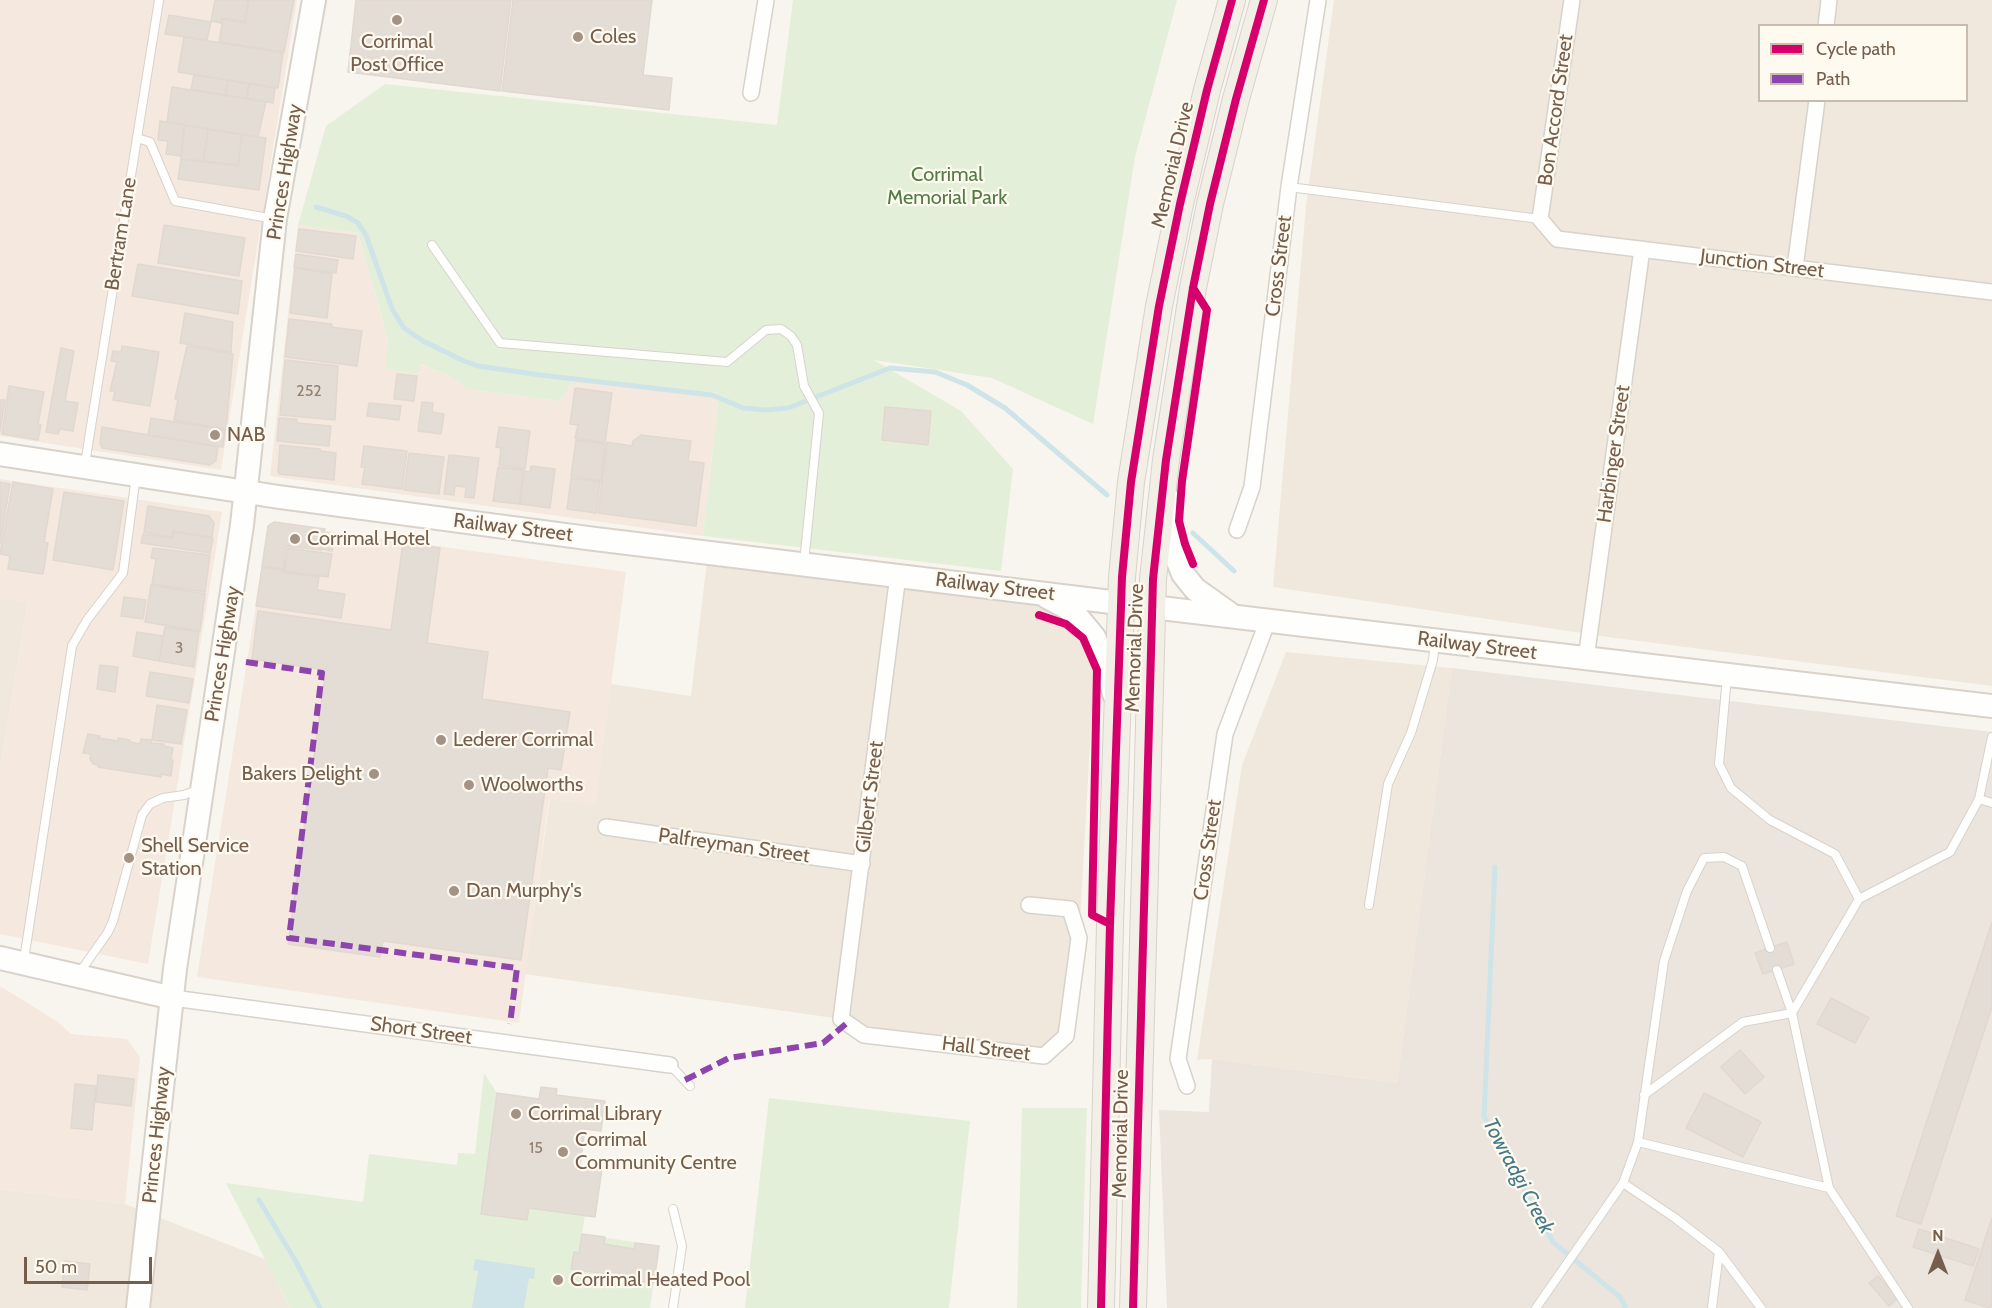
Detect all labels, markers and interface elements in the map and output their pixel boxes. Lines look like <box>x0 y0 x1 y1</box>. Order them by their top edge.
marker: Corrimal Post Office <box>390 13 404 27</box>
legend <box>1758 24 1968 102</box>
place label: Coles <box>590 25 636 49</box>
place label: Corrimal Post Office <box>350 30 444 77</box>
marker: Coles <box>571 30 585 44</box>
street label: Bon Accord Street <box>1533 33 1579 187</box>
text: Cycle path <box>1816 38 1896 60</box>
text: Path <box>1816 68 1850 90</box>
street label: Memorial Drive <box>1147 99 1199 231</box>
street label: Princes Highway <box>262 102 308 242</box>
park label: Corrimal Memorial Park <box>887 163 1007 210</box>
street label: Bertram Lane <box>100 176 142 292</box>
street label: Cross Street <box>1261 214 1297 318</box>
street label: Junction Street <box>1699 244 1825 284</box>
house number: 252 <box>296 381 322 401</box>
street label: Harbinger Street <box>1592 384 1636 524</box>
place label: NAB <box>227 423 265 447</box>
marker: NAB <box>208 428 222 442</box>
street label: Railway Street <box>452 509 574 547</box>
place label: Corrimal Hotel <box>307 527 430 551</box>
marker: Corrimal Hotel <box>288 532 302 546</box>
street label: Railway Street <box>934 568 1056 606</box>
street label: Memorial Drive <box>1121 583 1149 713</box>
street label: Princes Highway <box>200 584 246 724</box>
street label: Railway Street <box>1416 627 1538 665</box>
house number: 3 <box>175 638 183 658</box>
place label: Lederer Corrimal <box>453 728 593 752</box>
marker: Lederer Corrimal <box>434 733 448 747</box>
street label: Gilbert Street <box>851 740 889 854</box>
place label: Bakers Delight <box>242 762 362 786</box>
marker: Bakers Delight <box>367 767 381 781</box>
place label: Woolworths <box>481 773 583 797</box>
marker: Woolworths <box>462 778 476 792</box>
street label: Cross Street <box>1189 798 1227 902</box>
street label: Palfreyman Street <box>657 823 811 869</box>
place label: Shell Service Station <box>141 834 249 881</box>
marker: Shell Service Station <box>122 851 136 865</box>
place label: Dan Murphy's <box>466 879 582 903</box>
marker: Dan Murphy's <box>447 884 461 898</box>
street label: Short Street <box>369 1012 473 1050</box>
street label: Hall Street <box>940 1032 1032 1066</box>
street label: Princes Highway <box>138 1065 176 1205</box>
street label: Memorial Drive <box>1108 1069 1134 1199</box>
place label: Corrimal Library <box>528 1102 662 1126</box>
marker: Corrimal Library <box>509 1107 523 1121</box>
water label: Towradgi Creek <box>1477 1114 1559 1238</box>
place label: Corrimal Community Centre <box>575 1128 737 1175</box>
house number: 15 <box>529 1138 543 1158</box>
marker: Corrimal Community Centre <box>556 1145 570 1159</box>
north arrow <box>1908 1224 1968 1284</box>
text: N <box>1932 1226 1944 1245</box>
scale bar <box>27 1245 154 1283</box>
text: 50 m <box>35 1256 77 1278</box>
place label: Corrimal Heated Pool <box>570 1268 750 1292</box>
marker: Corrimal Heated Pool <box>551 1273 565 1287</box>

